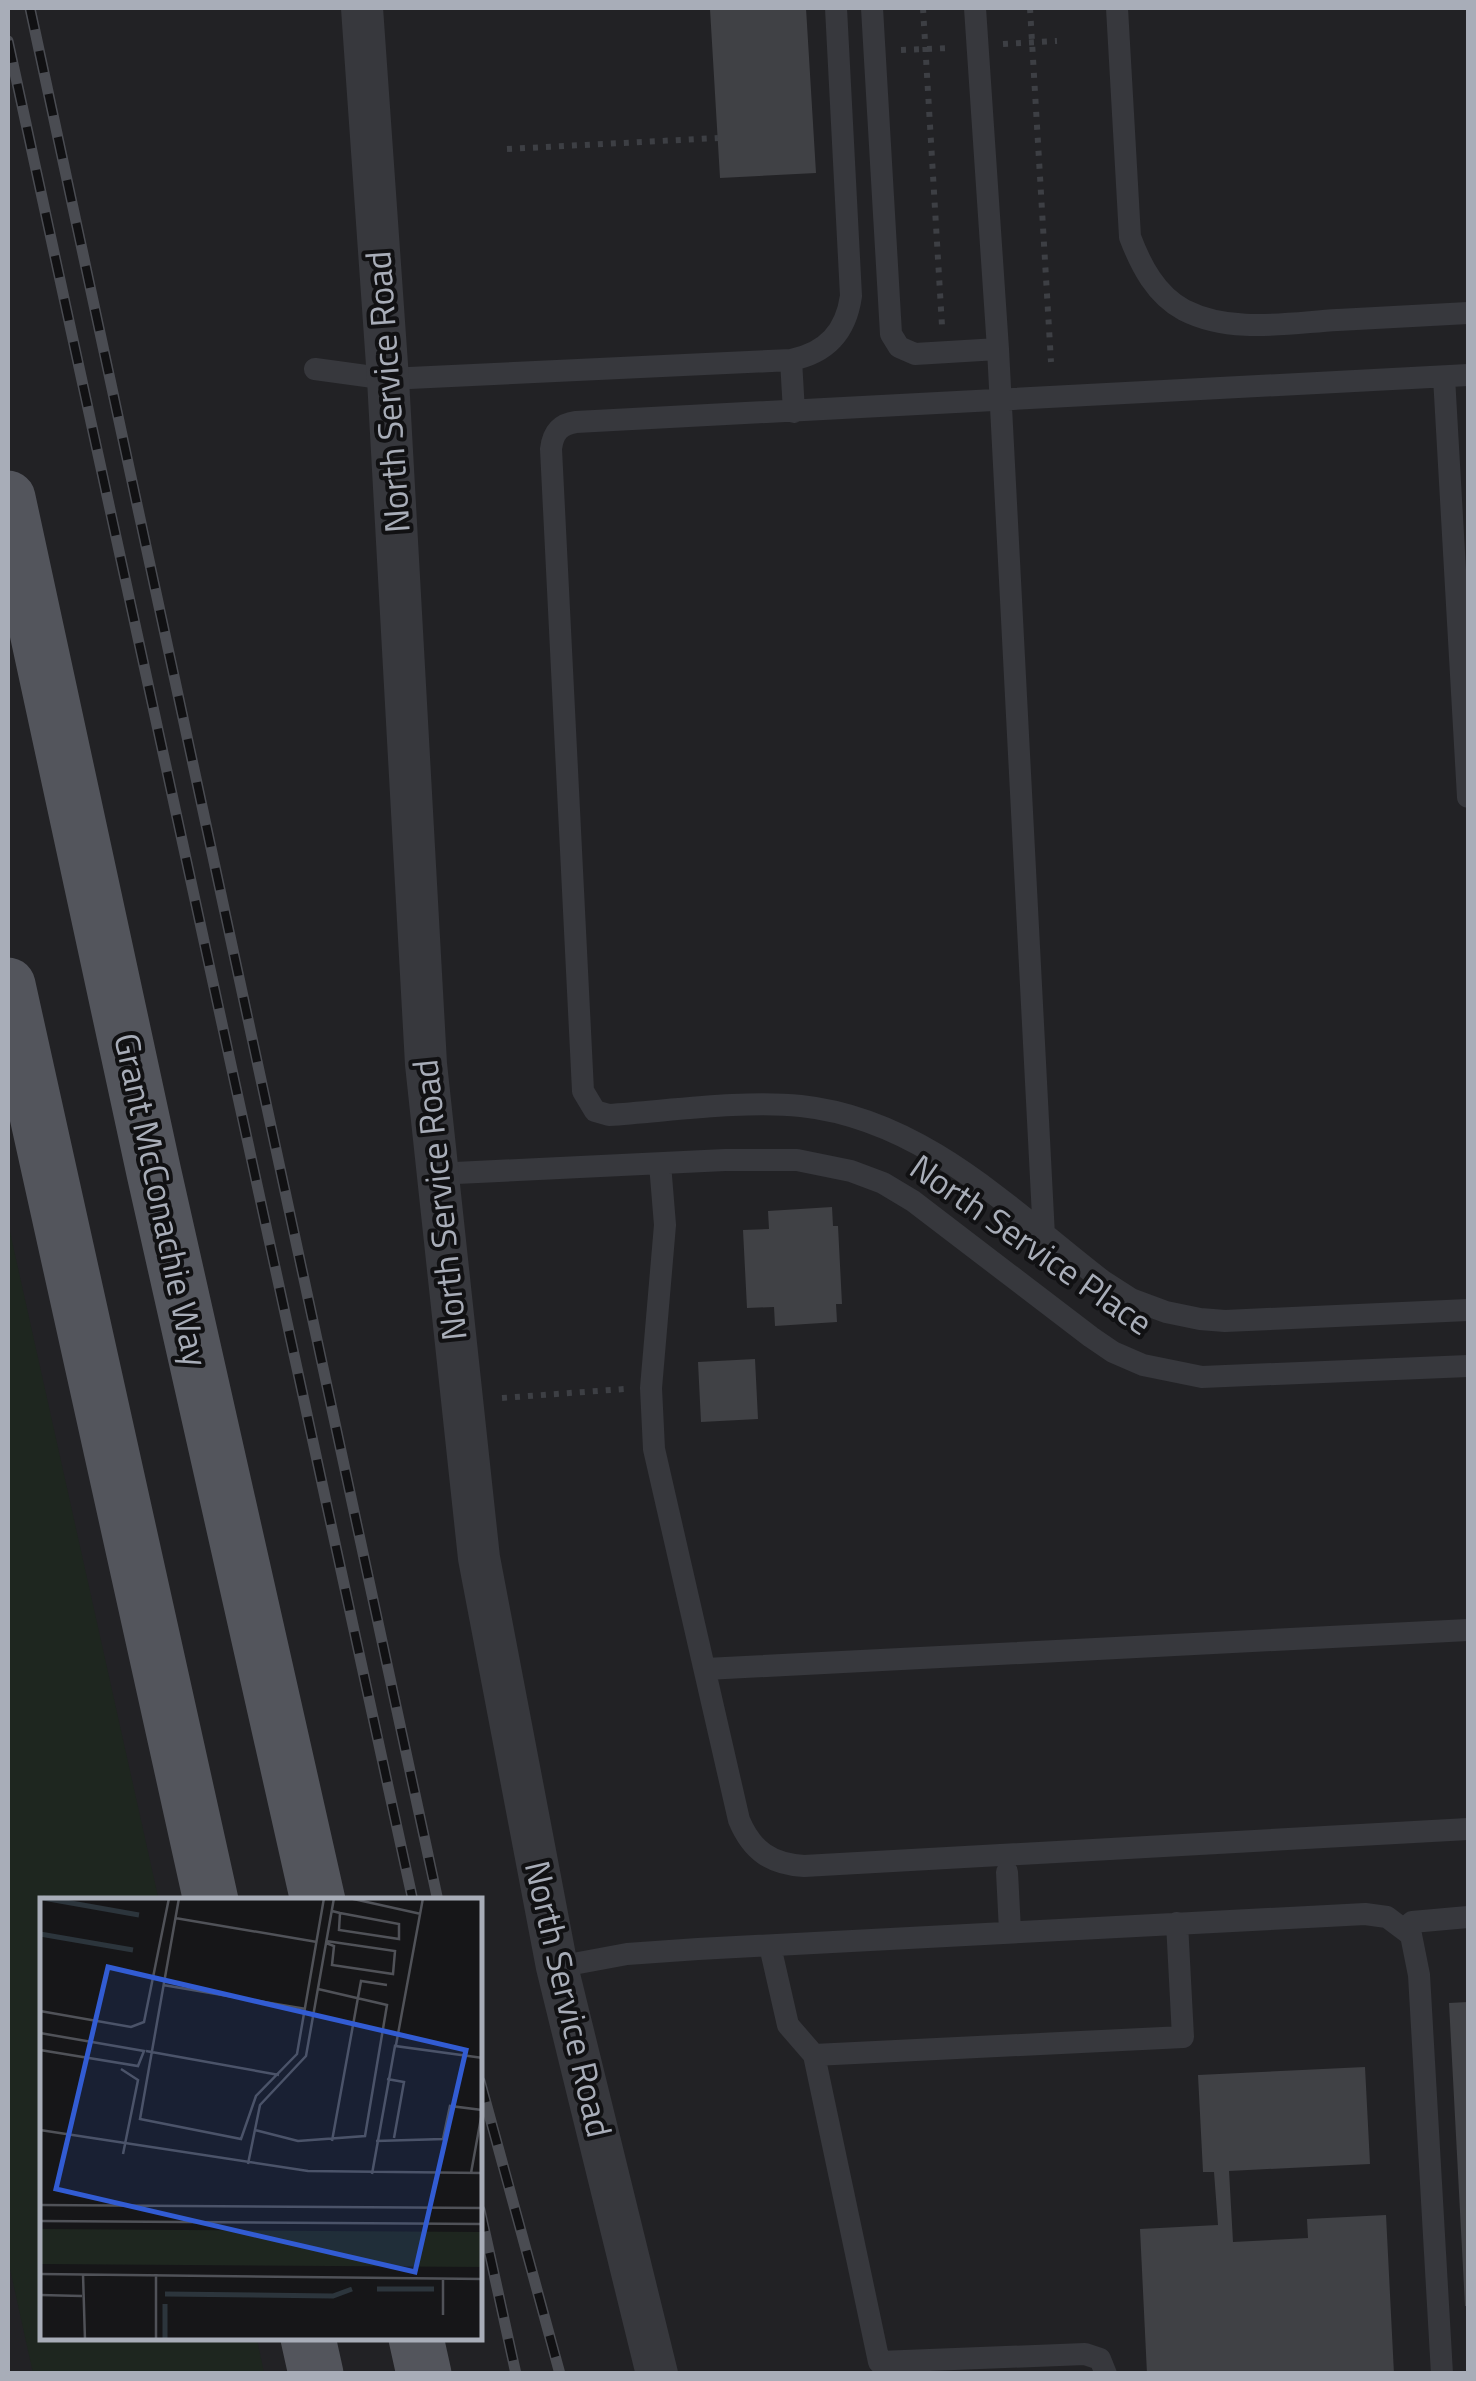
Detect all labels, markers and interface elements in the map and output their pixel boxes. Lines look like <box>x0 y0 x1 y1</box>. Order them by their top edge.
street label: North Service Road <box>350 249 424 535</box>
street label: Grant McConachie Way <box>100 1028 224 1372</box>
street label: North Service Road <box>397 1057 481 1343</box>
street label: North Service Place <box>899 1140 1164 1348</box>
street label: North Service Road <box>511 1855 627 2142</box>
inset map <box>40 1898 482 2341</box>

